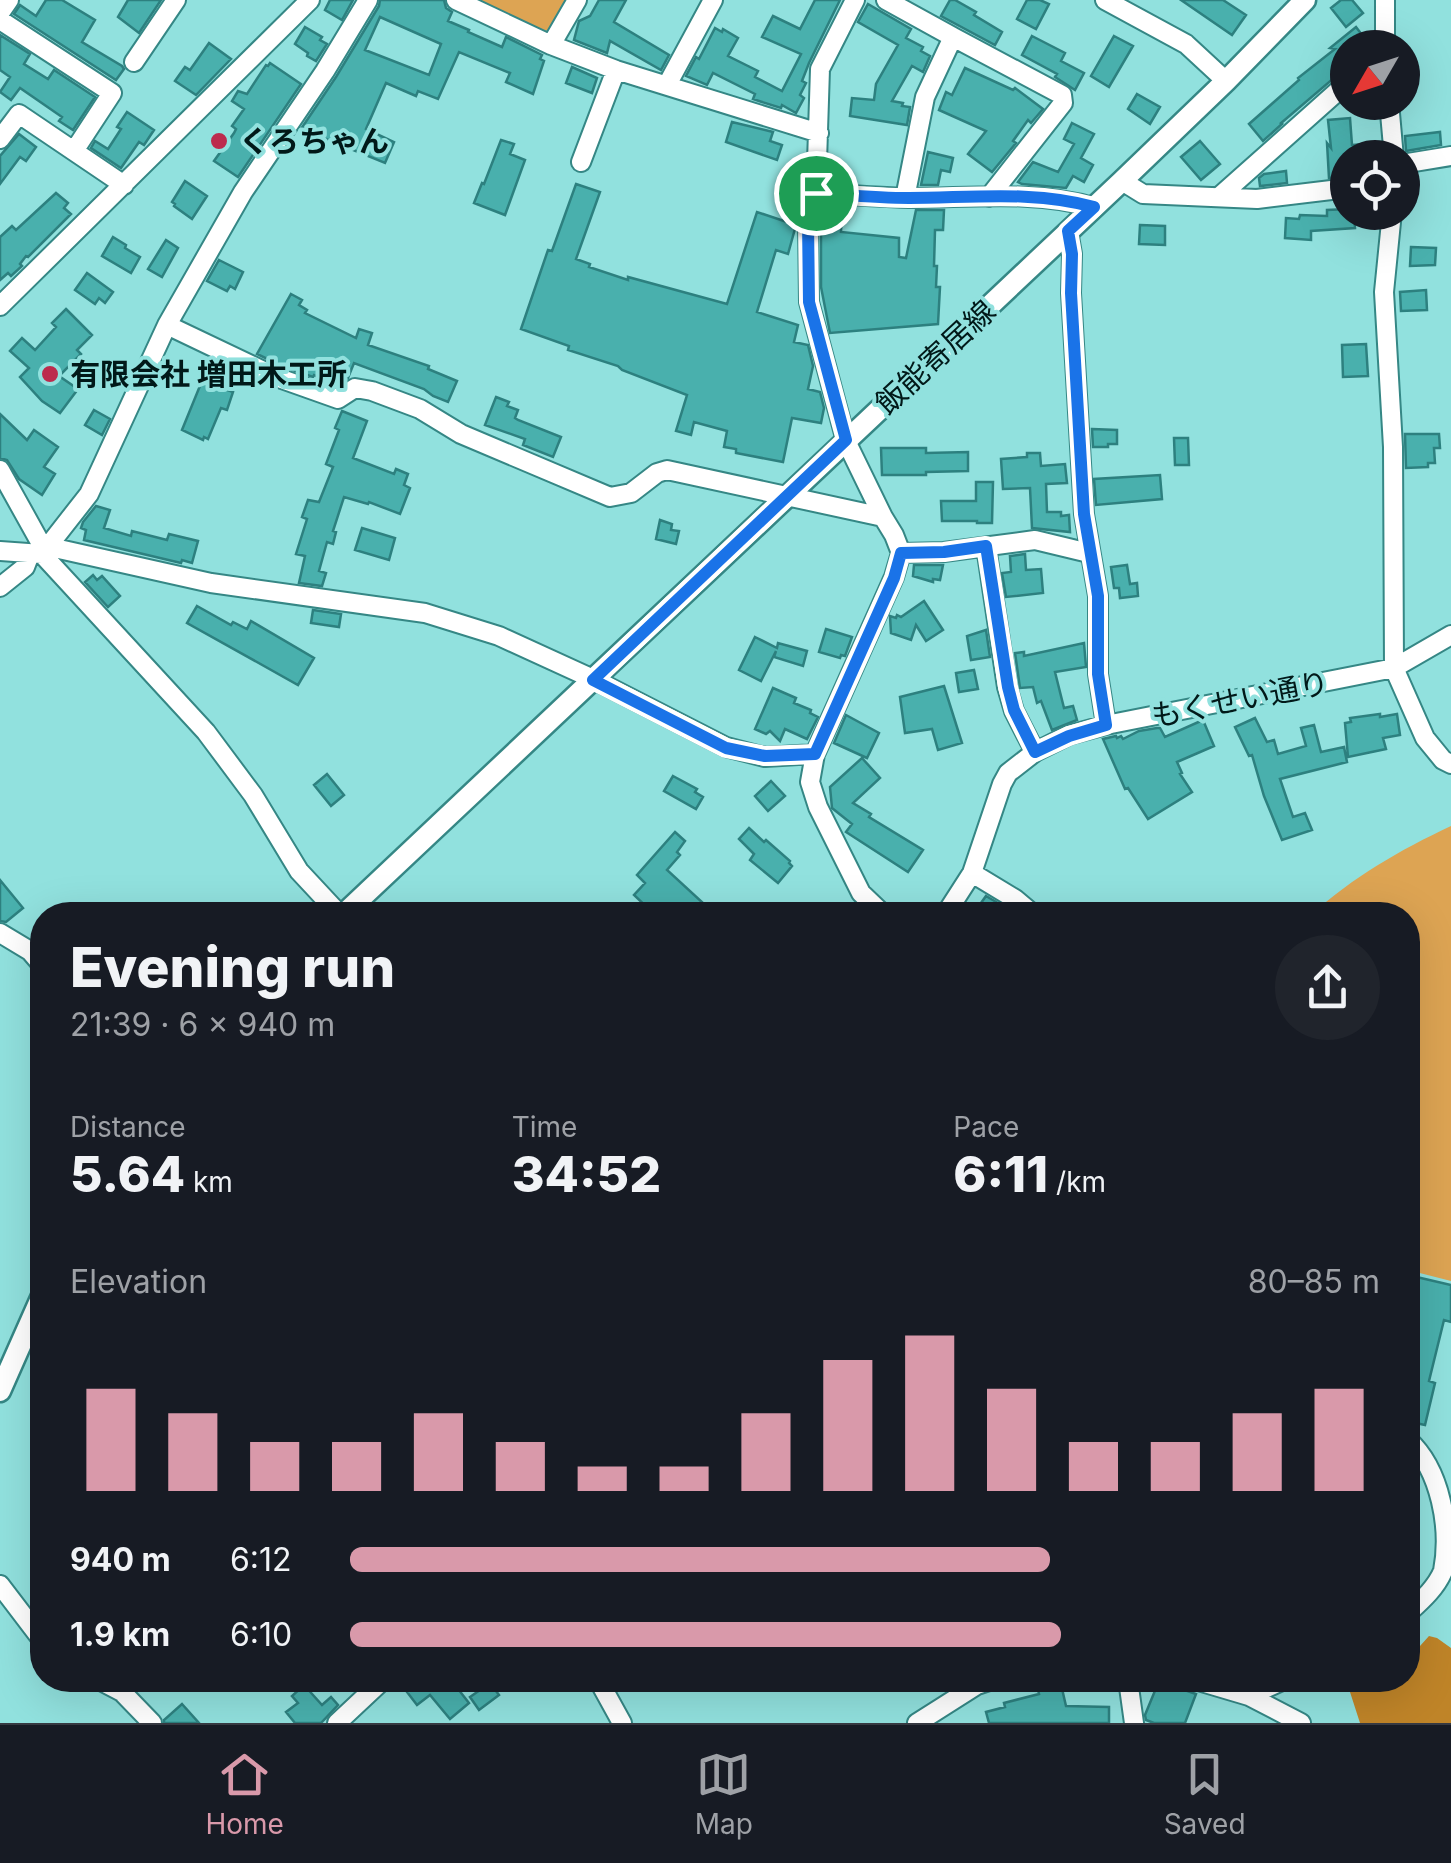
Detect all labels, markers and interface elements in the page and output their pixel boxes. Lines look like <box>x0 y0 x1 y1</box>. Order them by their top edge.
north arrow <box>1330 30 1420 120</box>
map controls <box>1330 30 1420 230</box>
place label: くろちゃん <box>239 123 389 159</box>
marker: くろちゃん <box>208 130 230 152</box>
button: locate <box>1330 140 1420 230</box>
pin <box>774 151 859 236</box>
icon: arrive <box>789 166 844 221</box>
street label: 飯能寄居線 <box>868 293 1002 421</box>
place label: 有限会社 増田木工所 <box>70 356 347 392</box>
marker: 有限会社 増田木工所 <box>39 363 61 385</box>
street label: もくせい通り <box>1148 664 1332 734</box>
text: Evening run <box>70 934 395 1000</box>
button: share <box>1275 935 1380 1040</box>
text: 21:39 · 6 × 940 m <box>70 1005 335 1044</box>
text: Distance <box>70 1110 186 1144</box>
text: Time <box>512 1110 577 1144</box>
text: Pace <box>953 1110 1019 1144</box>
text: 5.64 <box>70 1144 185 1204</box>
text: 34:52 <box>512 1144 661 1204</box>
text: 6:11 <box>953 1144 1048 1204</box>
text: km <box>185 1165 233 1199</box>
text: /km <box>1048 1165 1106 1199</box>
text: Elevation <box>70 1262 207 1301</box>
text: 80–85 m <box>1248 1262 1380 1301</box>
text: 940 m <box>70 1540 171 1579</box>
text: 6:12 <box>230 1540 292 1579</box>
text: 1.9 km <box>70 1615 170 1654</box>
text: 6:10 <box>230 1615 292 1654</box>
tab: Home <box>205 1747 284 1841</box>
tab: Map <box>695 1747 753 1841</box>
tab: Saved <box>1164 1747 1246 1841</box>

